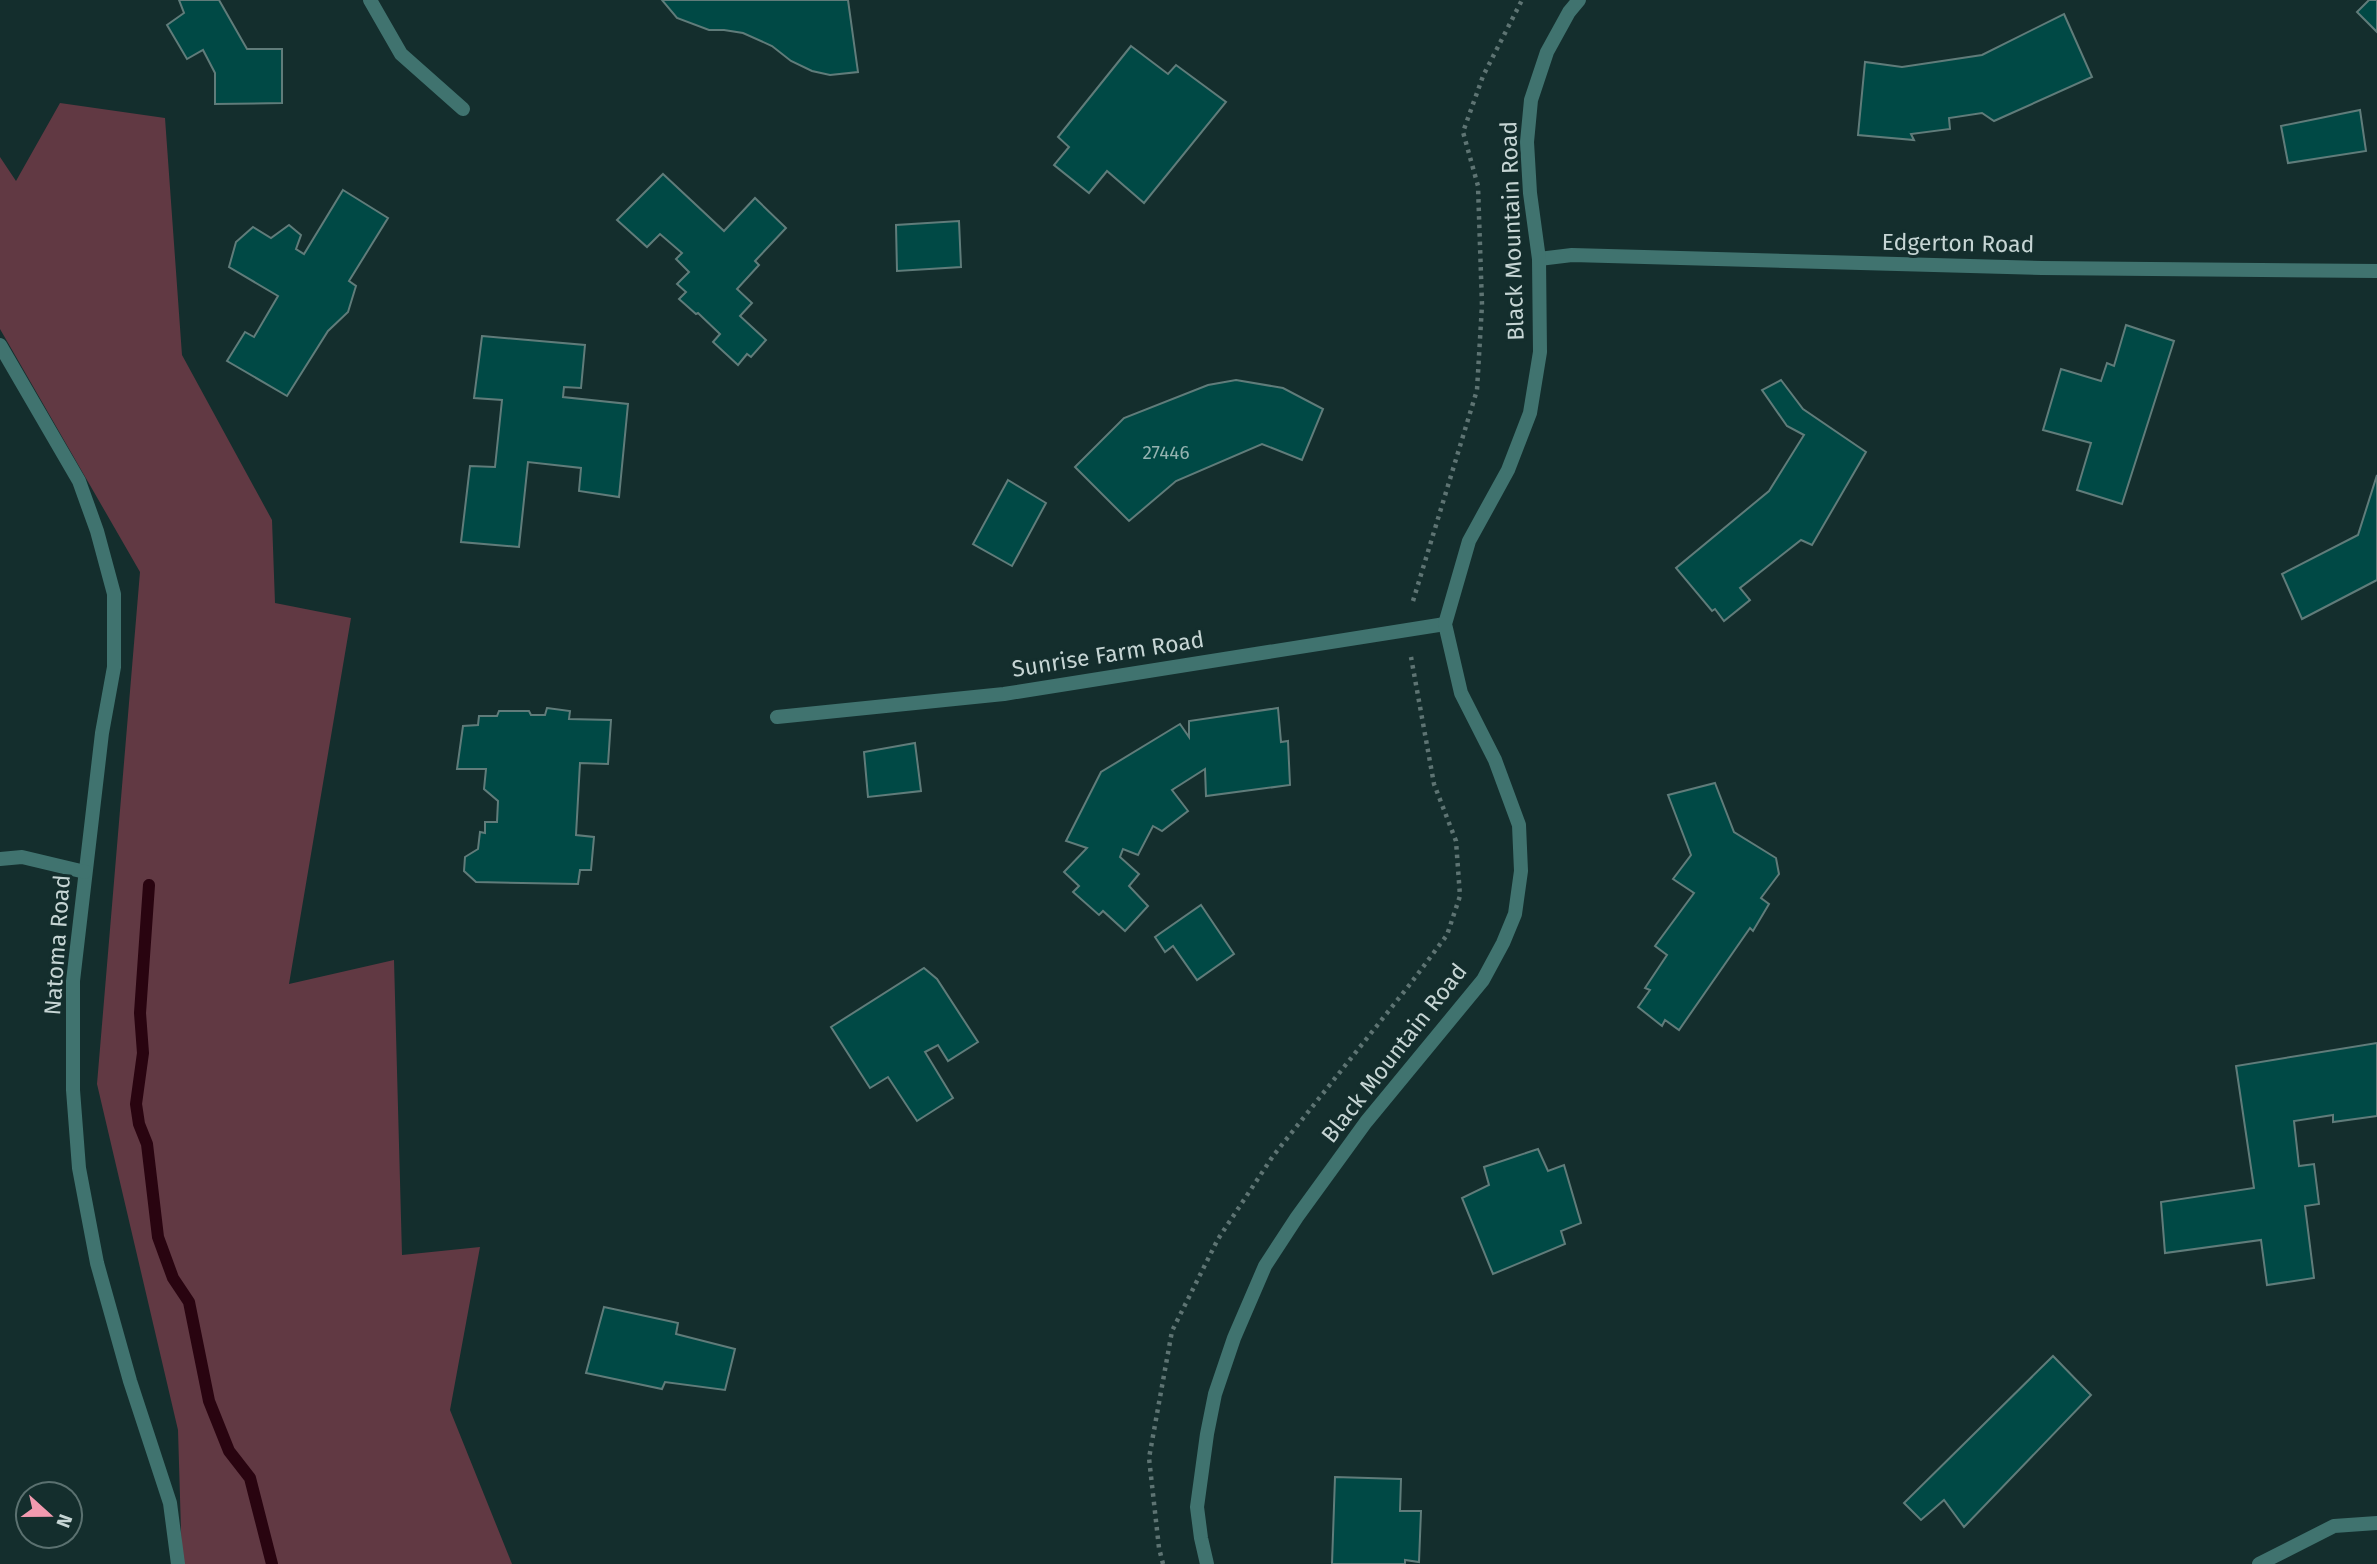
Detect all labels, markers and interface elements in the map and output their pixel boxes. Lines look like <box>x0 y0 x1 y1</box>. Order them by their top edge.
street label: Black Mountain Road <box>1494 121 1530 341</box>
street label: Edgerton Road <box>1881 228 2035 258</box>
house number: 27446 <box>1142 441 1190 464</box>
street label: Sunrise Farm Road <box>1010 625 1206 683</box>
street label: Natoma Road <box>38 874 76 1016</box>
street label: Black Mountain Road <box>1315 958 1473 1148</box>
north arrow <box>14 1480 84 1550</box>
text: N <box>51 1511 77 1531</box>

